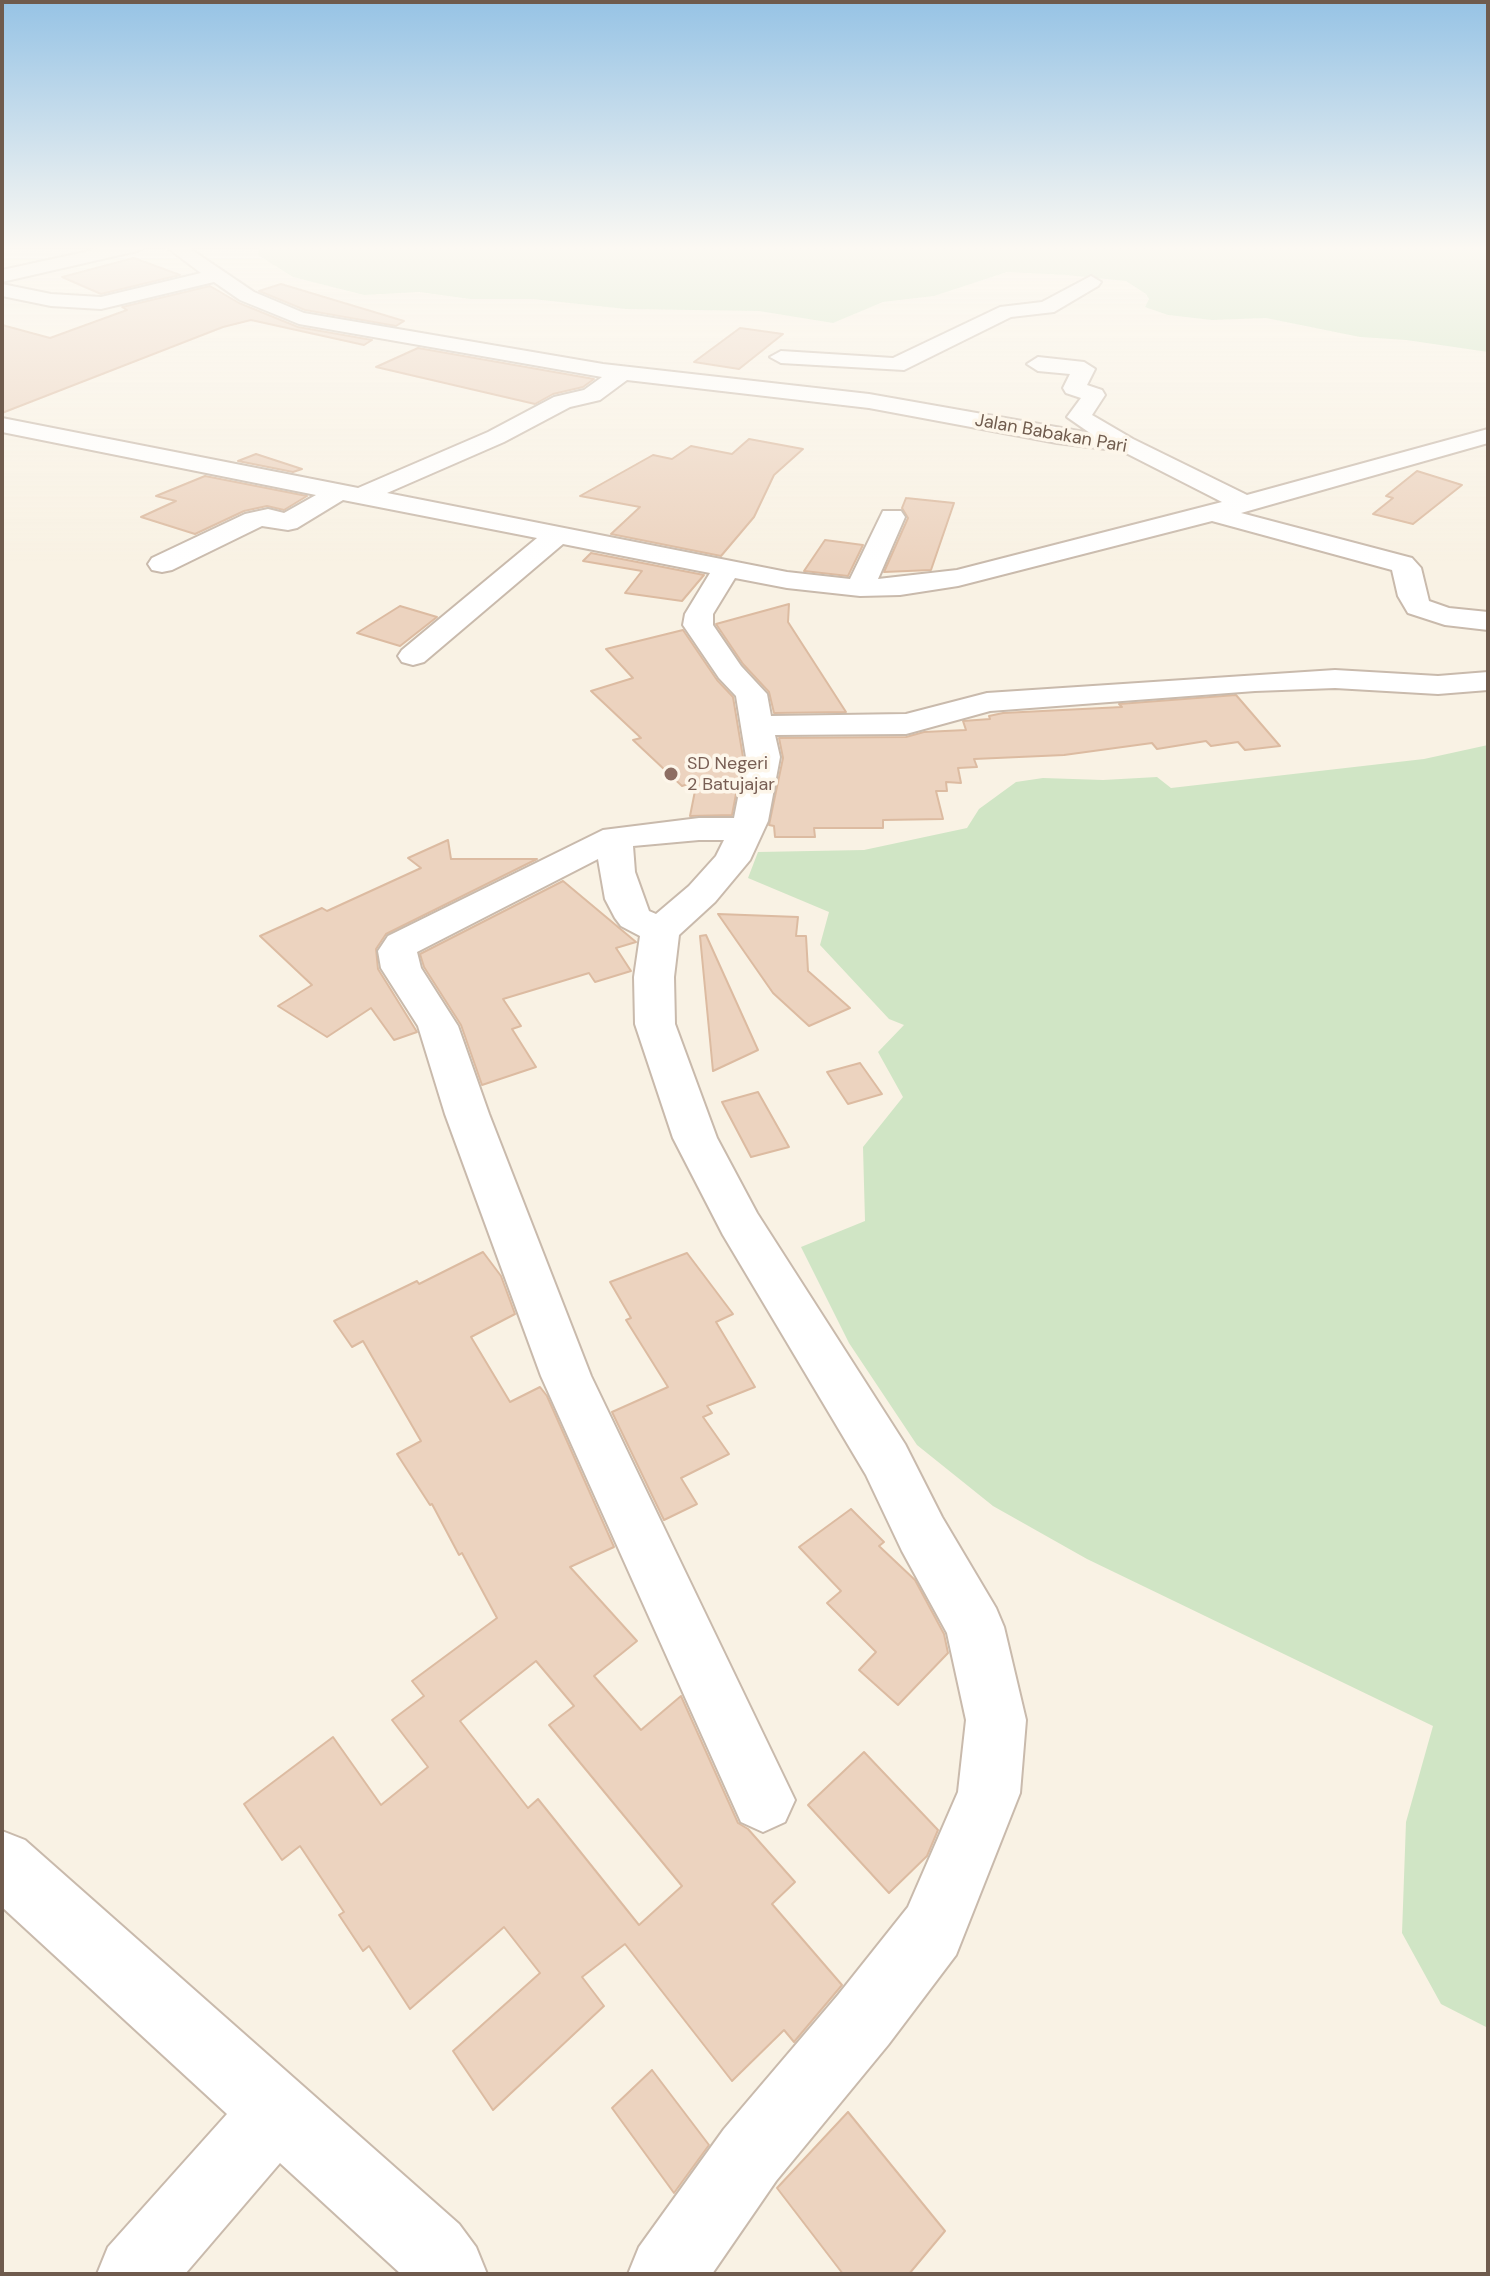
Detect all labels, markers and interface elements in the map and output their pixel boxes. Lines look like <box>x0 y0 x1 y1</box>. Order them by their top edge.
street label: Jalan Babakan Pari <box>973 410 1129 458</box>
place label: SD Negeri 2 Batujajar <box>687 753 775 796</box>
marker: SD Negeri 2 Batujajar <box>662 765 680 783</box>

